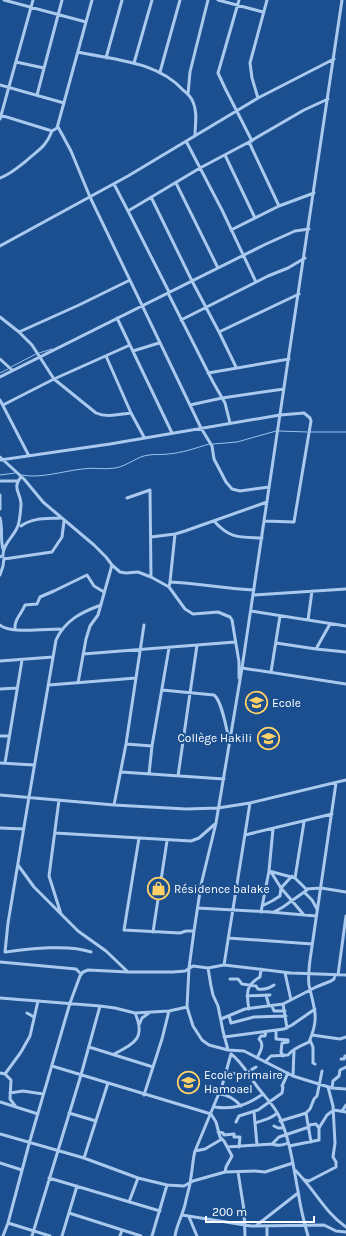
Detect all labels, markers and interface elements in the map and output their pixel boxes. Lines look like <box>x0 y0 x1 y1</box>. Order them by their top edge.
school or university icon: Ecole <box>244 690 270 716</box>
place label: Ecole <box>272 696 301 710</box>
school or university icon: Collège Hakili <box>255 725 281 751</box>
place label: Collège Hakili <box>178 731 252 745</box>
shop icon: Résidence balake <box>145 876 171 902</box>
place label: Résidence balake <box>174 882 270 896</box>
place label: Ecole primaire Hamoael <box>204 1068 283 1096</box>
school or university icon: Ecole primaire Hamoael <box>175 1069 201 1095</box>
scale bar <box>206 1198 314 1224</box>
text: 200 m <box>212 1205 247 1219</box>

